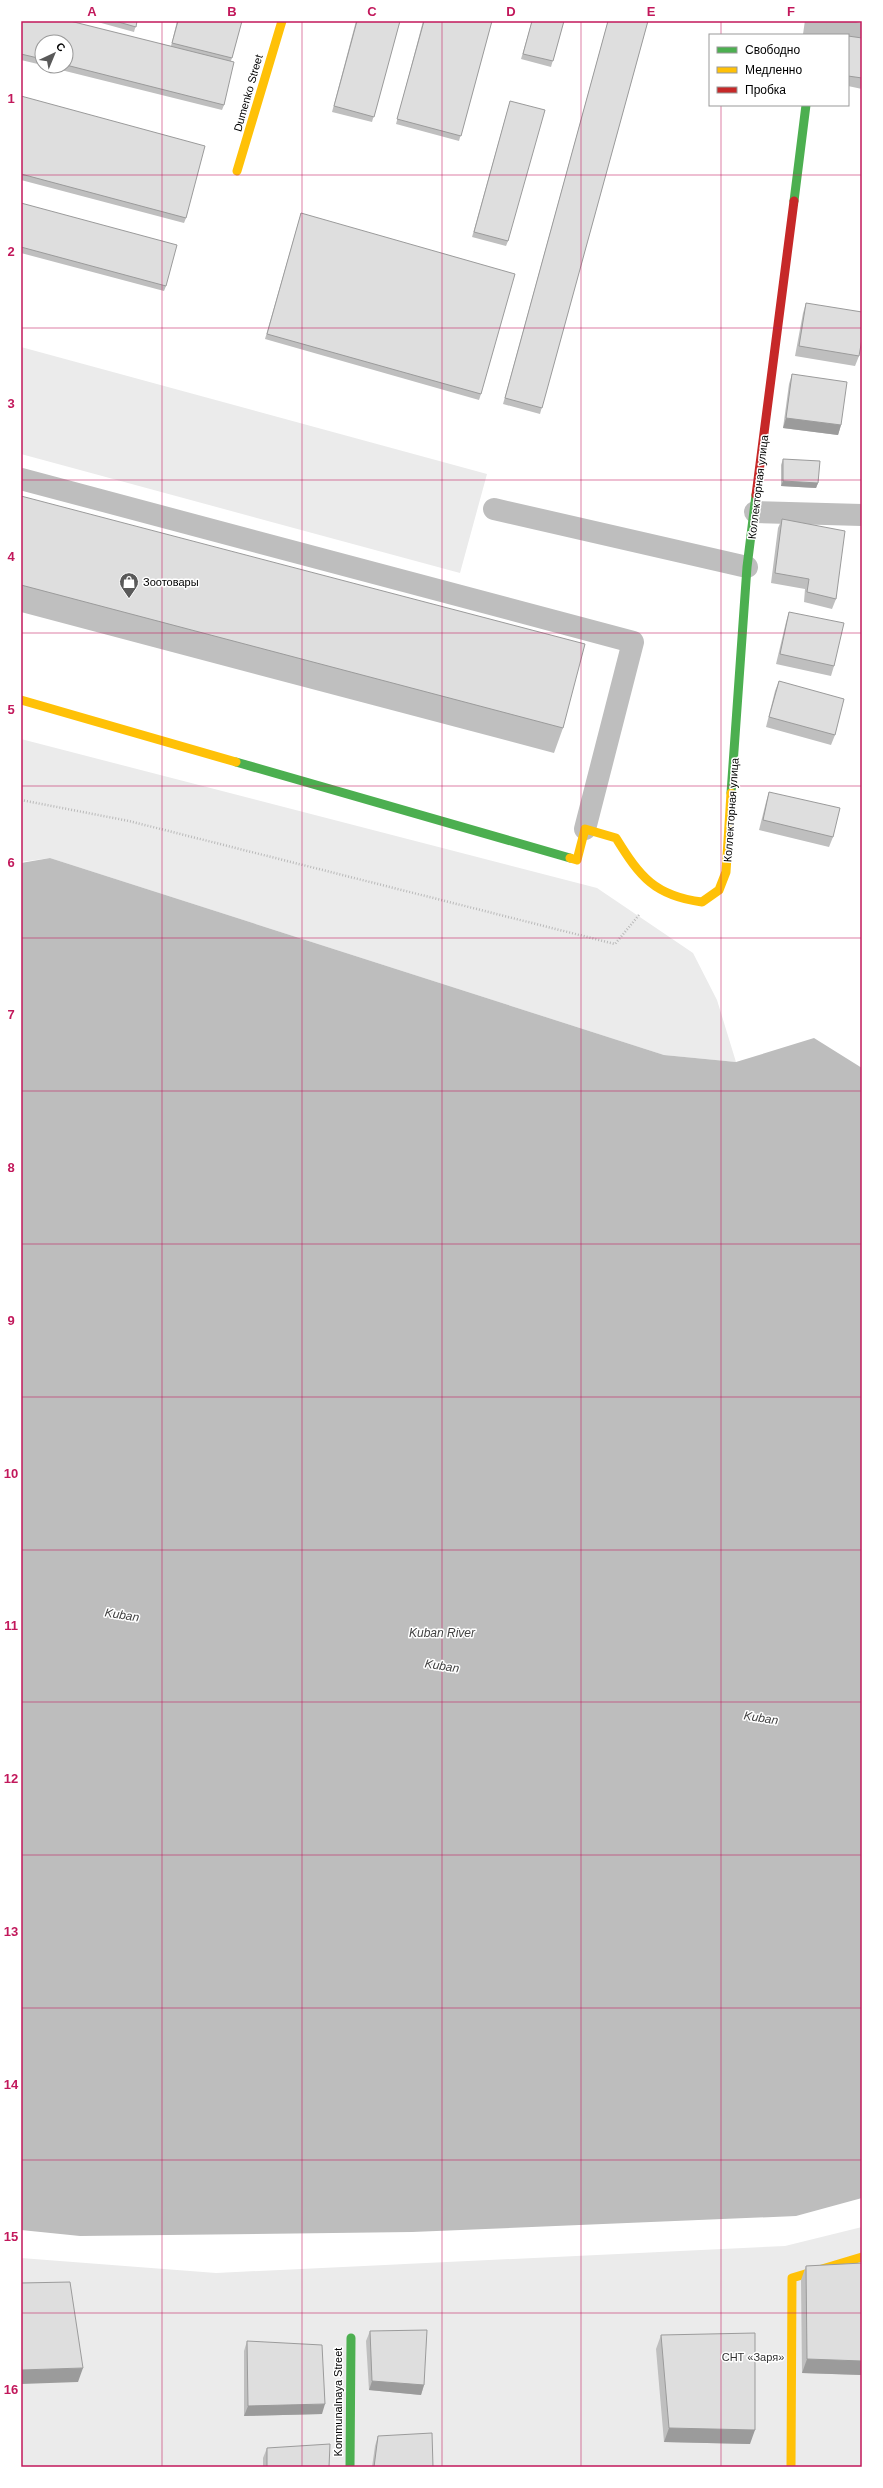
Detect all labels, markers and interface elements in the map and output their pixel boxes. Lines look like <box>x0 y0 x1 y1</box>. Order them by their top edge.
text: A <box>87 4 97 19</box>
text: B <box>227 4 237 19</box>
text: C <box>367 4 377 19</box>
text: D <box>506 4 516 19</box>
text: E <box>647 4 656 19</box>
text: F <box>787 4 795 19</box>
north arrow <box>34 34 74 74</box>
legend <box>709 34 849 106</box>
text: С <box>54 40 68 54</box>
text: Свободно <box>745 43 800 57</box>
street label: Dumenko Street <box>231 53 265 133</box>
text: Медленно <box>745 63 802 77</box>
text: Пробка <box>745 83 786 97</box>
text: 1 <box>7 91 15 106</box>
text: 2 <box>7 244 15 259</box>
text: 3 <box>7 396 15 411</box>
street label: Коллекторная улица <box>746 433 770 540</box>
text: 4 <box>7 549 15 564</box>
shop icon: Зоотовары <box>118 571 140 599</box>
place label: Зоотовары <box>143 576 199 588</box>
text: 5 <box>7 702 15 717</box>
street label: Коллекторная улица <box>721 756 741 863</box>
text: 6 <box>7 855 15 870</box>
text: 7 <box>7 1007 15 1022</box>
text: 8 <box>7 1160 15 1175</box>
text: 9 <box>7 1313 15 1328</box>
text: 10 <box>4 1466 18 1481</box>
water label: Kuban <box>104 1605 141 1625</box>
text: 11 <box>4 1618 18 1633</box>
water label: Kuban River <box>409 1626 476 1640</box>
water label: Kuban <box>424 1656 461 1676</box>
water label: Kuban <box>743 1708 780 1728</box>
text: 12 <box>4 1771 18 1786</box>
text: 13 <box>4 1924 18 1939</box>
text: 14 <box>4 2077 19 2092</box>
text: 15 <box>4 2229 18 2244</box>
street label: Kommunalnaya Street <box>332 2348 344 2456</box>
park label: СНТ «Заря» <box>722 2351 784 2363</box>
text: 16 <box>4 2382 18 2397</box>

